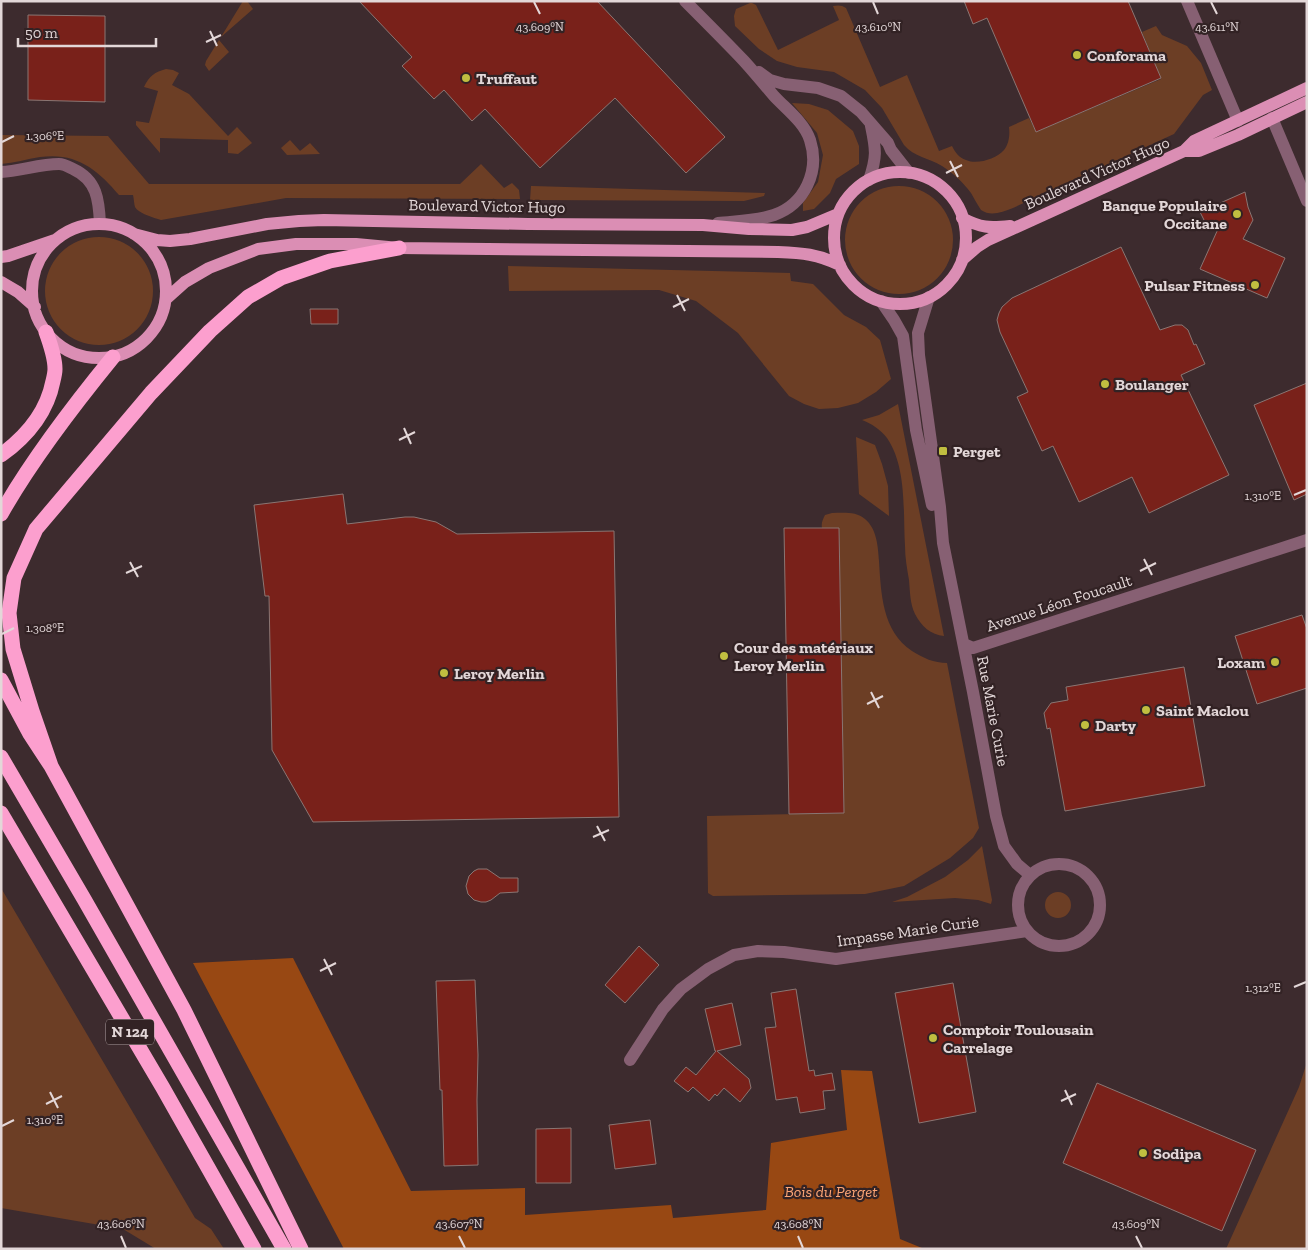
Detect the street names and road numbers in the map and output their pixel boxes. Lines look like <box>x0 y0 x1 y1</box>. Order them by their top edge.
street label: Boulevard Victor Hugo <box>1022 132 1172 214</box>
street label: Boulevard Victor Hugo <box>409 195 565 217</box>
street label: Avenue Léon Foucault <box>984 571 1134 635</box>
street label: Rue Marie Curie <box>973 654 1013 768</box>
street label: Impasse Marie Curie <box>836 912 980 950</box>
road number: N 124 <box>106 1020 154 1044</box>

